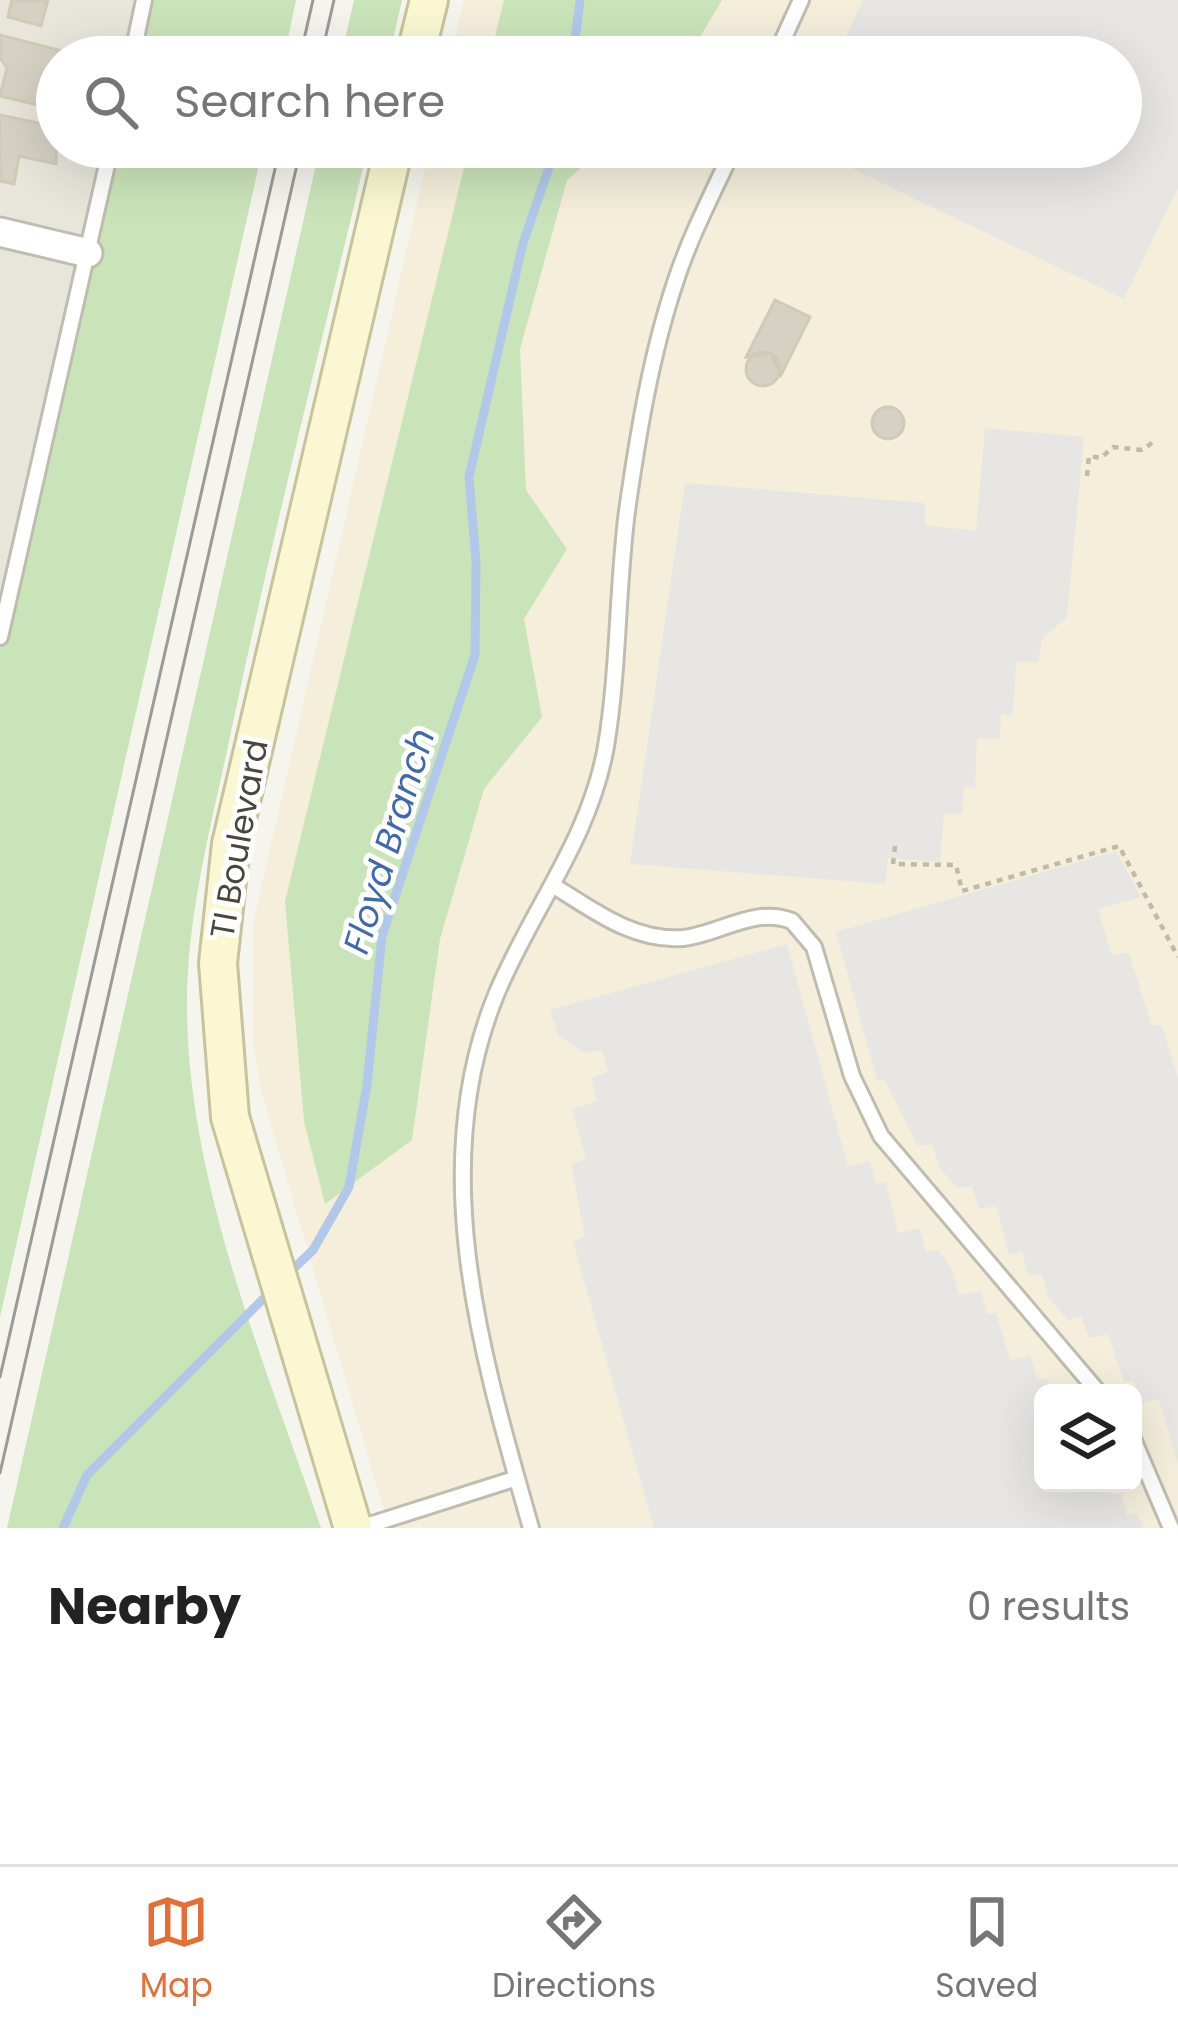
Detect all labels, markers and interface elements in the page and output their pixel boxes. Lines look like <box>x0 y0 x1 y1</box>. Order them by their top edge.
search box <box>36 36 1142 168</box>
icon: search <box>78 69 144 135</box>
text: Search here <box>174 70 445 133</box>
water label: Floyd Branch <box>331 722 447 960</box>
street label: TI Boulevard <box>198 736 280 942</box>
map controls <box>1034 1384 1142 1492</box>
button: layers <box>1034 1384 1142 1492</box>
text: Nearby <box>48 1570 241 1642</box>
text: 0 results <box>967 1579 1130 1634</box>
tab: Map <box>140 1889 213 2011</box>
tab: Directions <box>492 1889 656 2011</box>
tab: Saved <box>935 1889 1038 2011</box>

